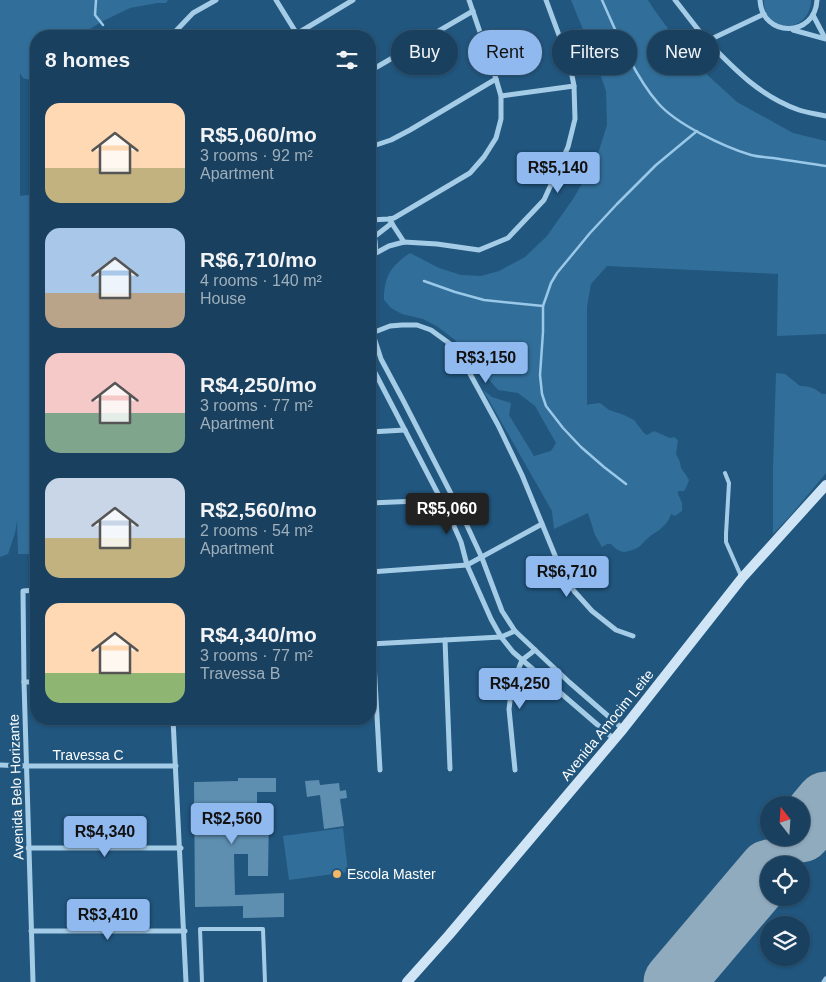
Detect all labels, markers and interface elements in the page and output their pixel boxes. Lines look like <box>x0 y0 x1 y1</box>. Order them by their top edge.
chip: Buy <box>391 30 458 75</box>
chip: Rent <box>468 30 542 75</box>
chip: Filters <box>552 30 637 75</box>
chip: New <box>647 30 719 75</box>
icon: filters <box>333 46 361 74</box>
text: 8 homes <box>45 48 130 71</box>
icon: home <box>85 123 145 183</box>
text: R$5,060/mo <box>200 123 317 146</box>
text: 3 rooms · 92 m² <box>200 147 313 164</box>
pin: R$5,140 <box>512 152 604 194</box>
text: R$5,140 <box>528 159 588 176</box>
text: Apartment <box>200 165 274 182</box>
icon: home <box>85 248 145 308</box>
text: R$6,710/mo <box>200 248 317 271</box>
text: 4 rooms · 140 m² <box>200 272 322 289</box>
text: House <box>200 290 246 307</box>
pin: R$3,150 <box>440 342 532 384</box>
text: R$3,150 <box>456 349 516 366</box>
icon: home <box>85 373 145 433</box>
text: R$4,250/mo <box>200 373 317 396</box>
text: 3 rooms · 77 m² <box>200 397 313 414</box>
text: Apartment <box>200 415 274 432</box>
pin: R$5,060 <box>401 492 493 535</box>
icon: home <box>85 498 145 558</box>
text: R$2,560/mo <box>200 498 317 521</box>
text: R$5,060 <box>417 500 477 517</box>
text: 2 rooms · 54 m² <box>200 522 313 539</box>
text: Apartment <box>200 540 274 557</box>
pin: R$6,710 <box>521 556 613 598</box>
text: R$6,710 <box>537 563 597 580</box>
icon: home <box>85 623 145 683</box>
text: R$4,340/mo <box>200 623 317 646</box>
text: 3 rooms · 77 m² <box>200 647 313 664</box>
text: Travessa B <box>200 665 280 682</box>
street label: Avenida Amocim Leite <box>557 666 657 784</box>
pin: R$4,250 <box>474 668 566 710</box>
text: R$4,250 <box>490 675 550 692</box>
street label: Avenida Belo Horizante <box>5 714 27 860</box>
street label: Travessa C <box>52 747 124 763</box>
north arrow <box>760 796 810 846</box>
map controls <box>760 796 810 966</box>
pin: R$2,560 <box>186 802 278 845</box>
text: R$2,560 <box>202 810 262 827</box>
pin: R$4,340 <box>59 816 151 858</box>
text: R$4,340 <box>75 823 135 840</box>
button: locate <box>760 856 810 906</box>
place label: Escola Master <box>347 866 436 882</box>
marker: Escola Master <box>331 868 343 880</box>
pin: R$3,410 <box>62 898 154 941</box>
text: R$3,410 <box>78 906 138 923</box>
button: layers <box>760 916 810 966</box>

